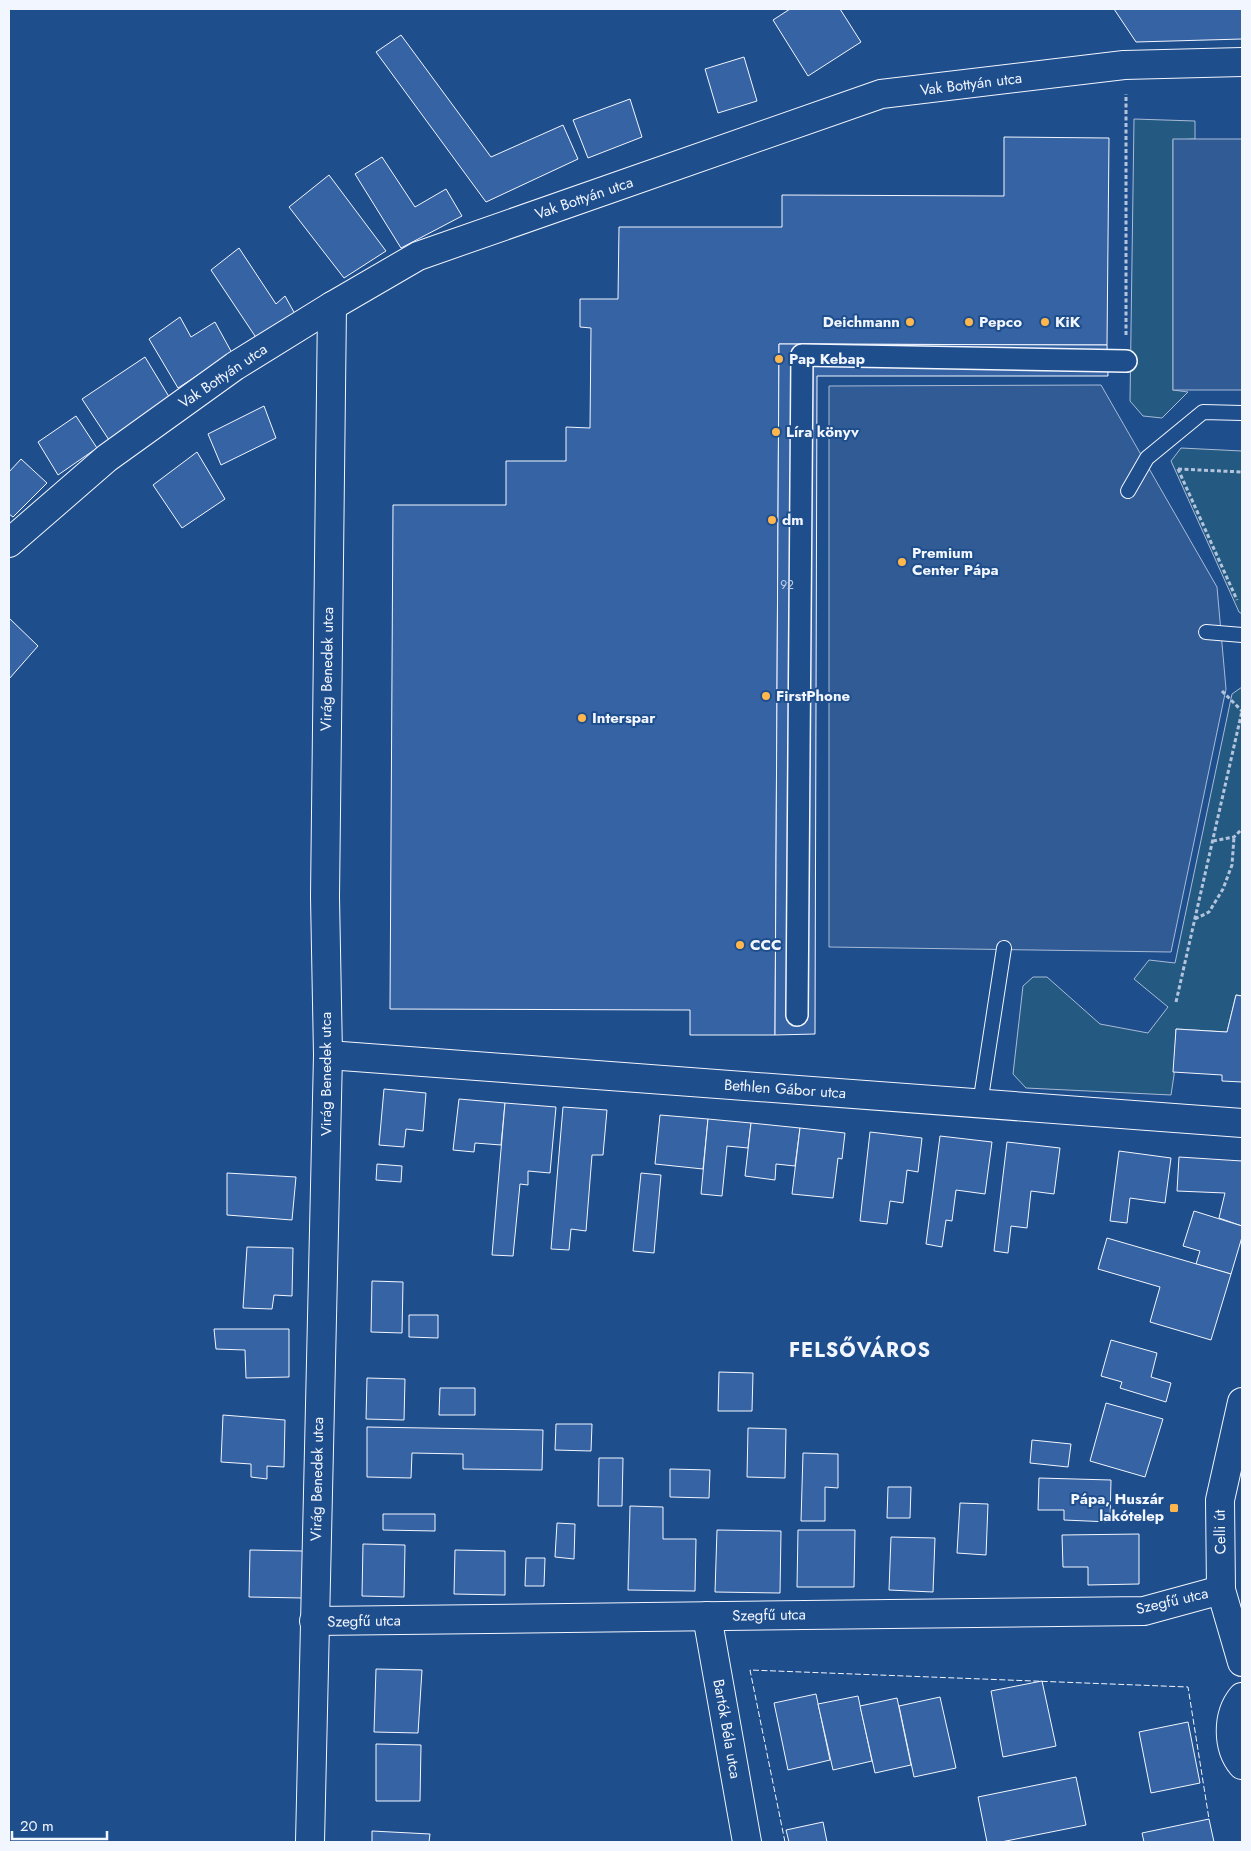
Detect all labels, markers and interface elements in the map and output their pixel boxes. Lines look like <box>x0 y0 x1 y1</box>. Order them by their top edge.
street label: Vak Bottyán utca <box>919 67 1023 101</box>
street label: Vak Bottyán utca <box>532 171 636 225</box>
place label: Deichmann <box>823 311 900 333</box>
place label: Pepco <box>979 311 1022 333</box>
place label: KiK <box>1055 311 1081 333</box>
marker: Deichmann <box>904 316 916 328</box>
marker: Pepco <box>963 316 975 328</box>
marker: KiK <box>1039 316 1051 328</box>
street label: Vak Bottyán utca <box>174 338 272 414</box>
place label: Pap Kebap <box>789 348 865 370</box>
marker: Pap Kebap <box>773 353 785 365</box>
place label: Líra könyv <box>786 421 859 443</box>
marker: Líra könyv <box>770 426 782 438</box>
place label: dm <box>782 509 804 531</box>
marker: dm <box>766 514 778 526</box>
place label: Premium Center Pápa <box>912 542 999 581</box>
marker: Premium Center Pápa <box>896 556 908 568</box>
house number: 92 <box>780 576 794 594</box>
street label: Virág Benedek utca <box>315 607 339 731</box>
place label: FirstPhone <box>776 685 851 707</box>
marker: FirstPhone <box>760 690 772 702</box>
place label: Interspar <box>592 707 656 729</box>
marker: Interspar <box>576 712 588 724</box>
place label: CCC <box>750 934 782 956</box>
marker: CCC <box>734 939 746 951</box>
street label: Virág Benedek utca <box>315 1012 337 1136</box>
street label: Bethlen Gábor utca <box>723 1074 847 1104</box>
district label: FELSŐVÁROS <box>789 1335 931 1365</box>
street label: Virág Benedek utca <box>305 1417 329 1541</box>
place label: Pápa, Huszár lakótelep <box>1070 1488 1165 1527</box>
marker: Pápa, Huszár lakótelep <box>1168 1502 1180 1514</box>
street label: Celli út <box>1209 1509 1231 1555</box>
street label: Szegfű utca <box>1134 1582 1210 1620</box>
street label: Szegfű utca <box>732 1603 806 1627</box>
street label: Szegfű utca <box>327 1609 401 1633</box>
street label: Bartók Béla utca <box>707 1677 747 1781</box>
scale bar <box>12 1808 108 1840</box>
text: 20 m <box>20 1815 54 1837</box>

